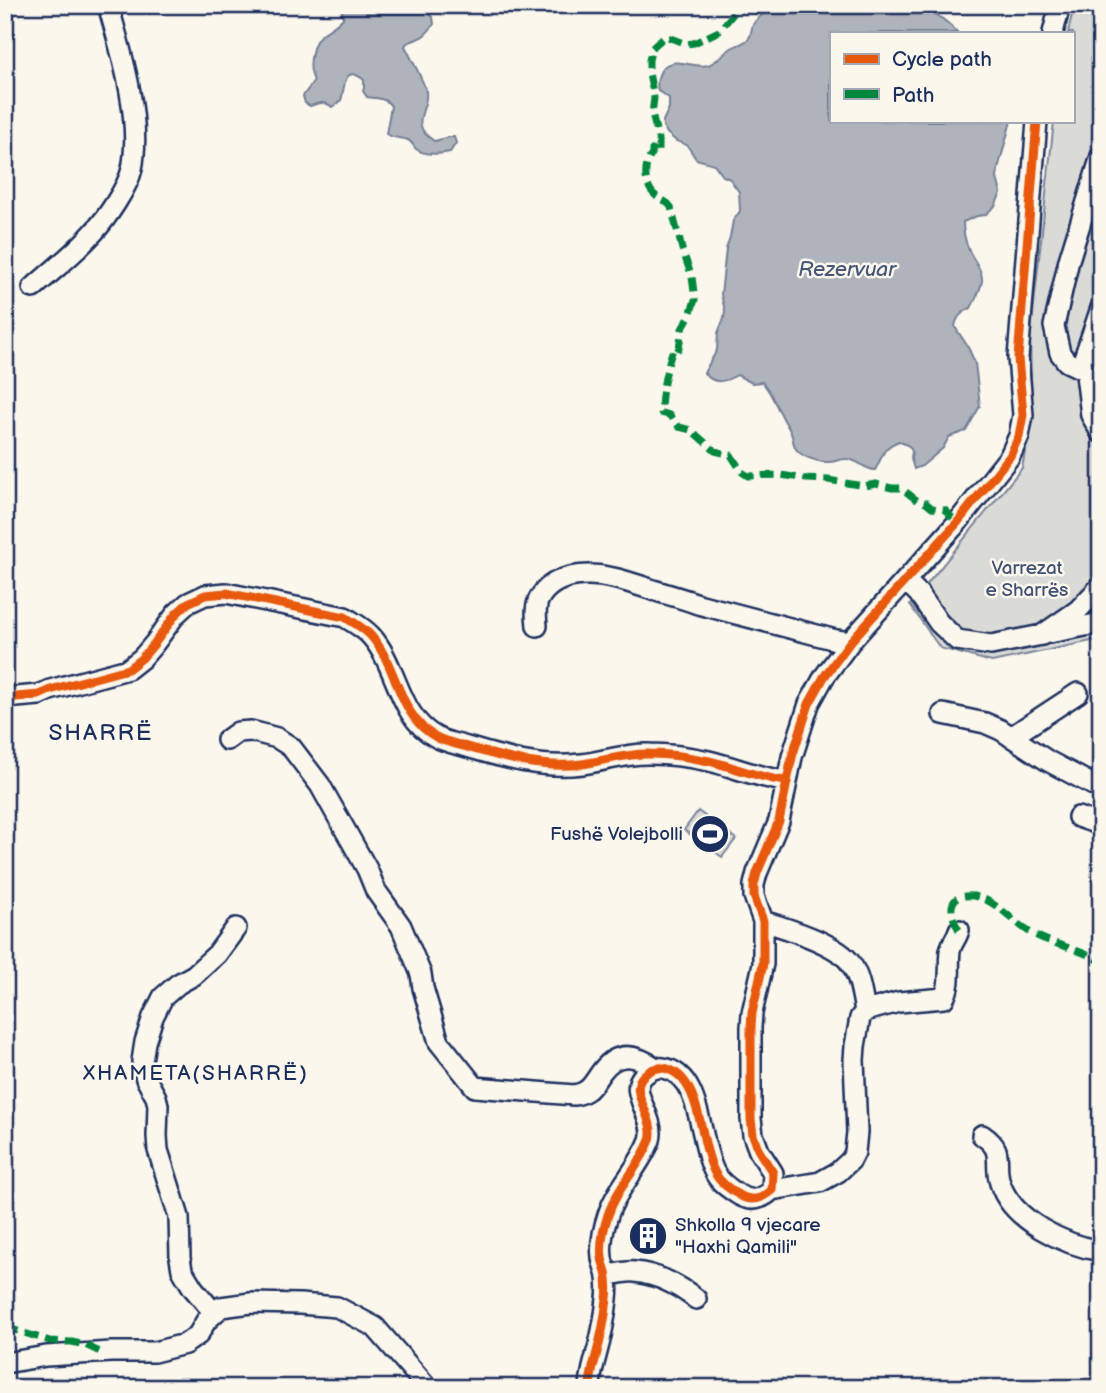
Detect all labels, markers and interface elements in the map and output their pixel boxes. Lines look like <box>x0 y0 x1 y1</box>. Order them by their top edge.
legend <box>830 32 1074 122</box>
text: Cycle path <box>892 47 992 72</box>
text: Path <box>892 83 934 108</box>
water label: Rezervuar <box>798 257 897 282</box>
park label: Varrezat e Sharrës <box>986 557 1068 602</box>
district label: SHARRË <box>48 719 154 747</box>
sports icon: Fushë Volejbolli <box>689 813 731 855</box>
place label: Fushë Volejbolli <box>550 823 683 846</box>
district label: XHAMETA(SHARRË) <box>82 1061 309 1086</box>
place label: Shkolla 9 vjecare "Haxhi Qamili" <box>675 1214 821 1259</box>
building icon: Shkolla 9 vjecare "Haxhi Qamili" <box>627 1215 669 1257</box>

